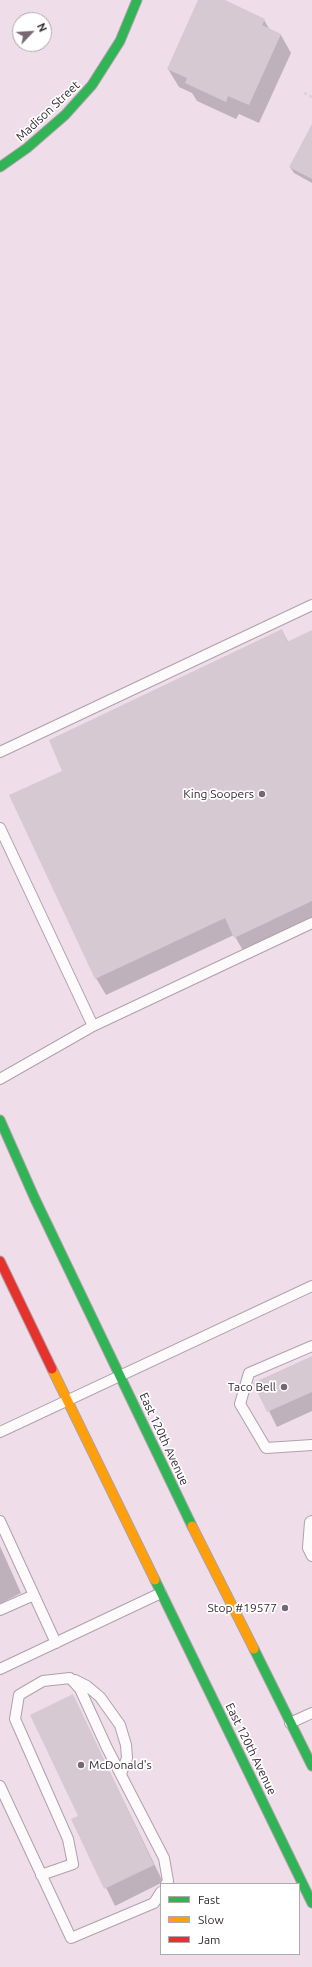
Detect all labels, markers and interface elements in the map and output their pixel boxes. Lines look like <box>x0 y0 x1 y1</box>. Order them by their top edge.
north arrow <box>12 12 52 52</box>
text: N <box>35 21 49 34</box>
street label: Madison Street <box>13 78 83 144</box>
place label: King Soopers <box>183 787 254 801</box>
marker: King Soopers <box>257 789 267 799</box>
place label: Taco Bell <box>228 1380 276 1394</box>
marker: Taco Bell <box>279 1382 289 1392</box>
street label: East 120th Avenue <box>136 1390 192 1488</box>
place label: Stop #19577 <box>207 1601 277 1615</box>
marker: Stop #19577 <box>280 1603 290 1613</box>
street label: East 120th Avenue <box>222 1701 280 1797</box>
place label: McDonald's <box>89 1758 152 1772</box>
marker: McDonald's <box>76 1760 86 1770</box>
legend <box>160 1883 300 1955</box>
text: Fast <box>198 1893 220 1906</box>
text: Slow <box>198 1913 224 1926</box>
text: Jam <box>198 1933 220 1946</box>

